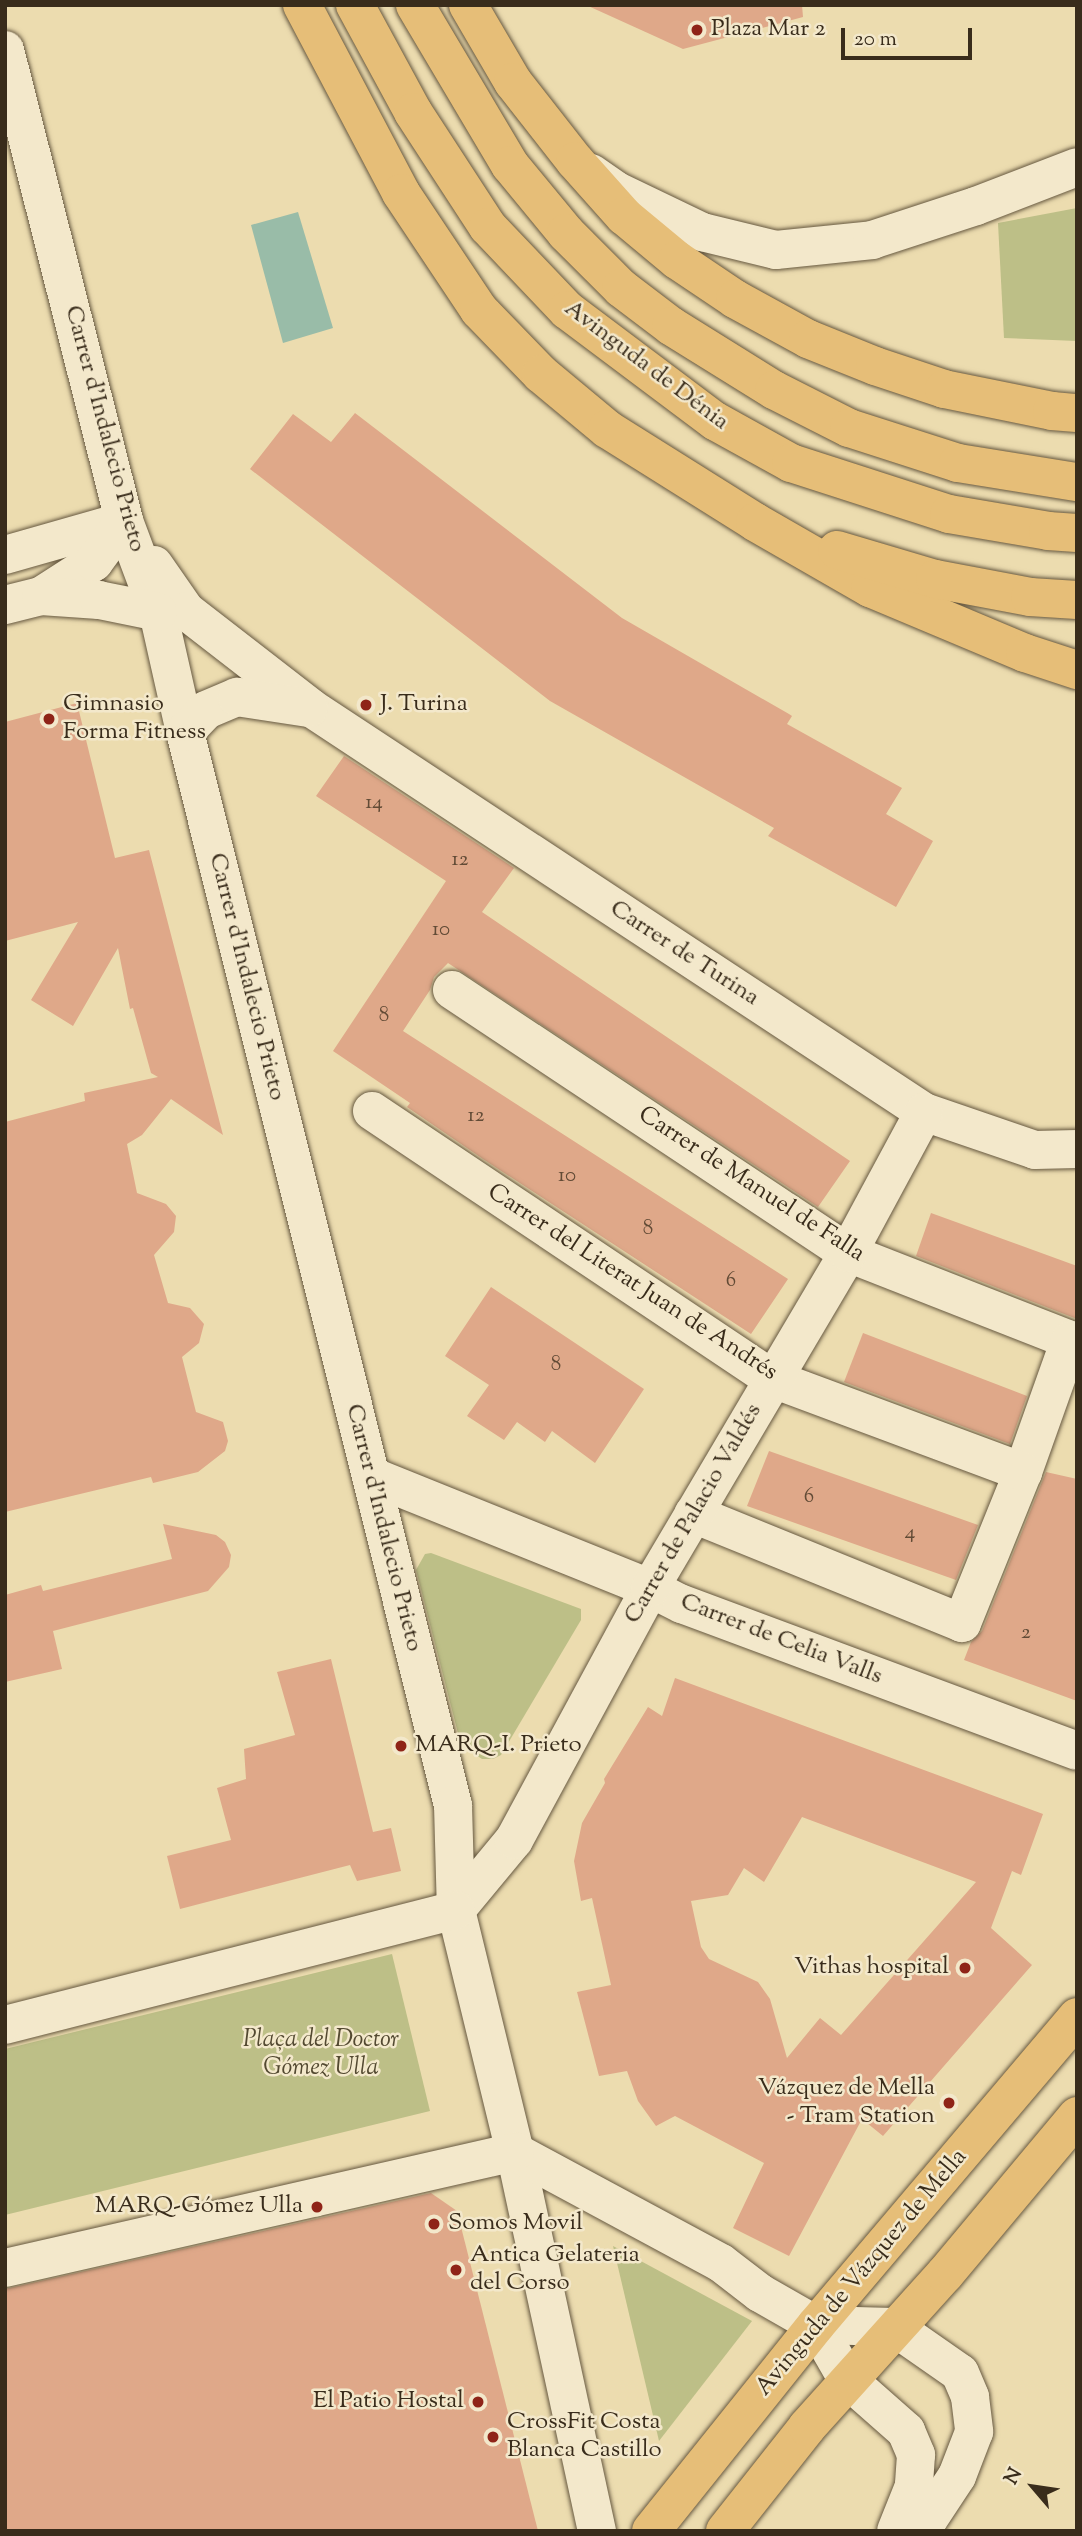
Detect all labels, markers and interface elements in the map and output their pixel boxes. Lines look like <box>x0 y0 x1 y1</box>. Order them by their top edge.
scale bar <box>844 14 975 58</box>
place label: Plaza Mar 2 <box>711 16 826 44</box>
marker: Plaza Mar 2 <box>689 22 705 38</box>
text: 20 m <box>854 25 897 55</box>
street label: Avinguda de Dénia <box>558 295 734 437</box>
street label: Carrer d'Indalecio Prieto <box>57 303 151 555</box>
place label: Gimnasio Forma Fitness <box>63 691 206 747</box>
place label: J. Turina <box>380 691 468 719</box>
marker: J. Turina <box>358 697 374 713</box>
marker: Gimnasio Forma Fitness <box>41 711 57 727</box>
house number: 14 <box>365 790 383 816</box>
house number: 12 <box>452 847 468 873</box>
street label: Carrer d'Indalecio Prieto <box>201 850 291 1104</box>
street label: Carrer de Turina <box>604 895 764 1013</box>
house number: 10 <box>432 917 450 943</box>
house number: 8 <box>379 1003 389 1029</box>
street label: Carrer de Manuel de Falla <box>632 1101 870 1269</box>
house number: 12 <box>468 1103 484 1129</box>
house number: 10 <box>558 1163 576 1189</box>
street label: Carrer del Literat Juan de Andrés <box>482 1178 782 1388</box>
house number: 8 <box>643 1216 653 1242</box>
house number: 6 <box>726 1268 736 1294</box>
house number: 8 <box>551 1352 561 1378</box>
street label: Carrer de Palacio Valdés <box>619 1399 769 1629</box>
street label: Carrer d'Indalecio Prieto <box>338 1401 428 1655</box>
house number: 6 <box>804 1484 814 1510</box>
house number: 4 <box>905 1520 915 1546</box>
street label: Carrer de Celia Valls <box>676 1588 886 1692</box>
house number: 2 <box>1021 1620 1031 1646</box>
place label: MARQ-I. Prieto <box>415 1732 582 1760</box>
marker: MARQ-I. Prieto <box>393 1738 409 1754</box>
place label: Vithas hospital <box>794 1954 949 1982</box>
marker: Vithas hospital <box>955 1958 975 1978</box>
park label: Plaça del Doctor Gómez Ulla <box>243 2027 399 2083</box>
place label: Vázquez de Mella - Tram Station <box>758 2075 935 2131</box>
marker: Vázquez de Mella - Tram Station <box>941 2095 957 2111</box>
street label: Avinguda de Vázquez de Mella <box>750 2144 974 2402</box>
place label: MARQ-Gómez Ulla <box>95 2193 303 2221</box>
marker: MARQ-Gómez Ulla <box>309 2199 325 2215</box>
place label: Somos Movil <box>448 2210 583 2238</box>
marker: Somos Movil <box>426 2216 442 2232</box>
place label: Antica Gelateria del Corso <box>470 2242 640 2298</box>
marker: Antica Gelateria del Corso <box>448 2262 464 2278</box>
place label: El Patio Hostal <box>313 2388 464 2416</box>
marker: El Patio Hostal <box>470 2394 486 2410</box>
place label: CrossFit Costa Blanca Castillo <box>507 2409 662 2465</box>
marker: CrossFit Costa Blanca Castillo <box>485 2429 501 2445</box>
north arrow <box>998 2452 1068 2522</box>
text: N <box>999 2463 1030 2490</box>

